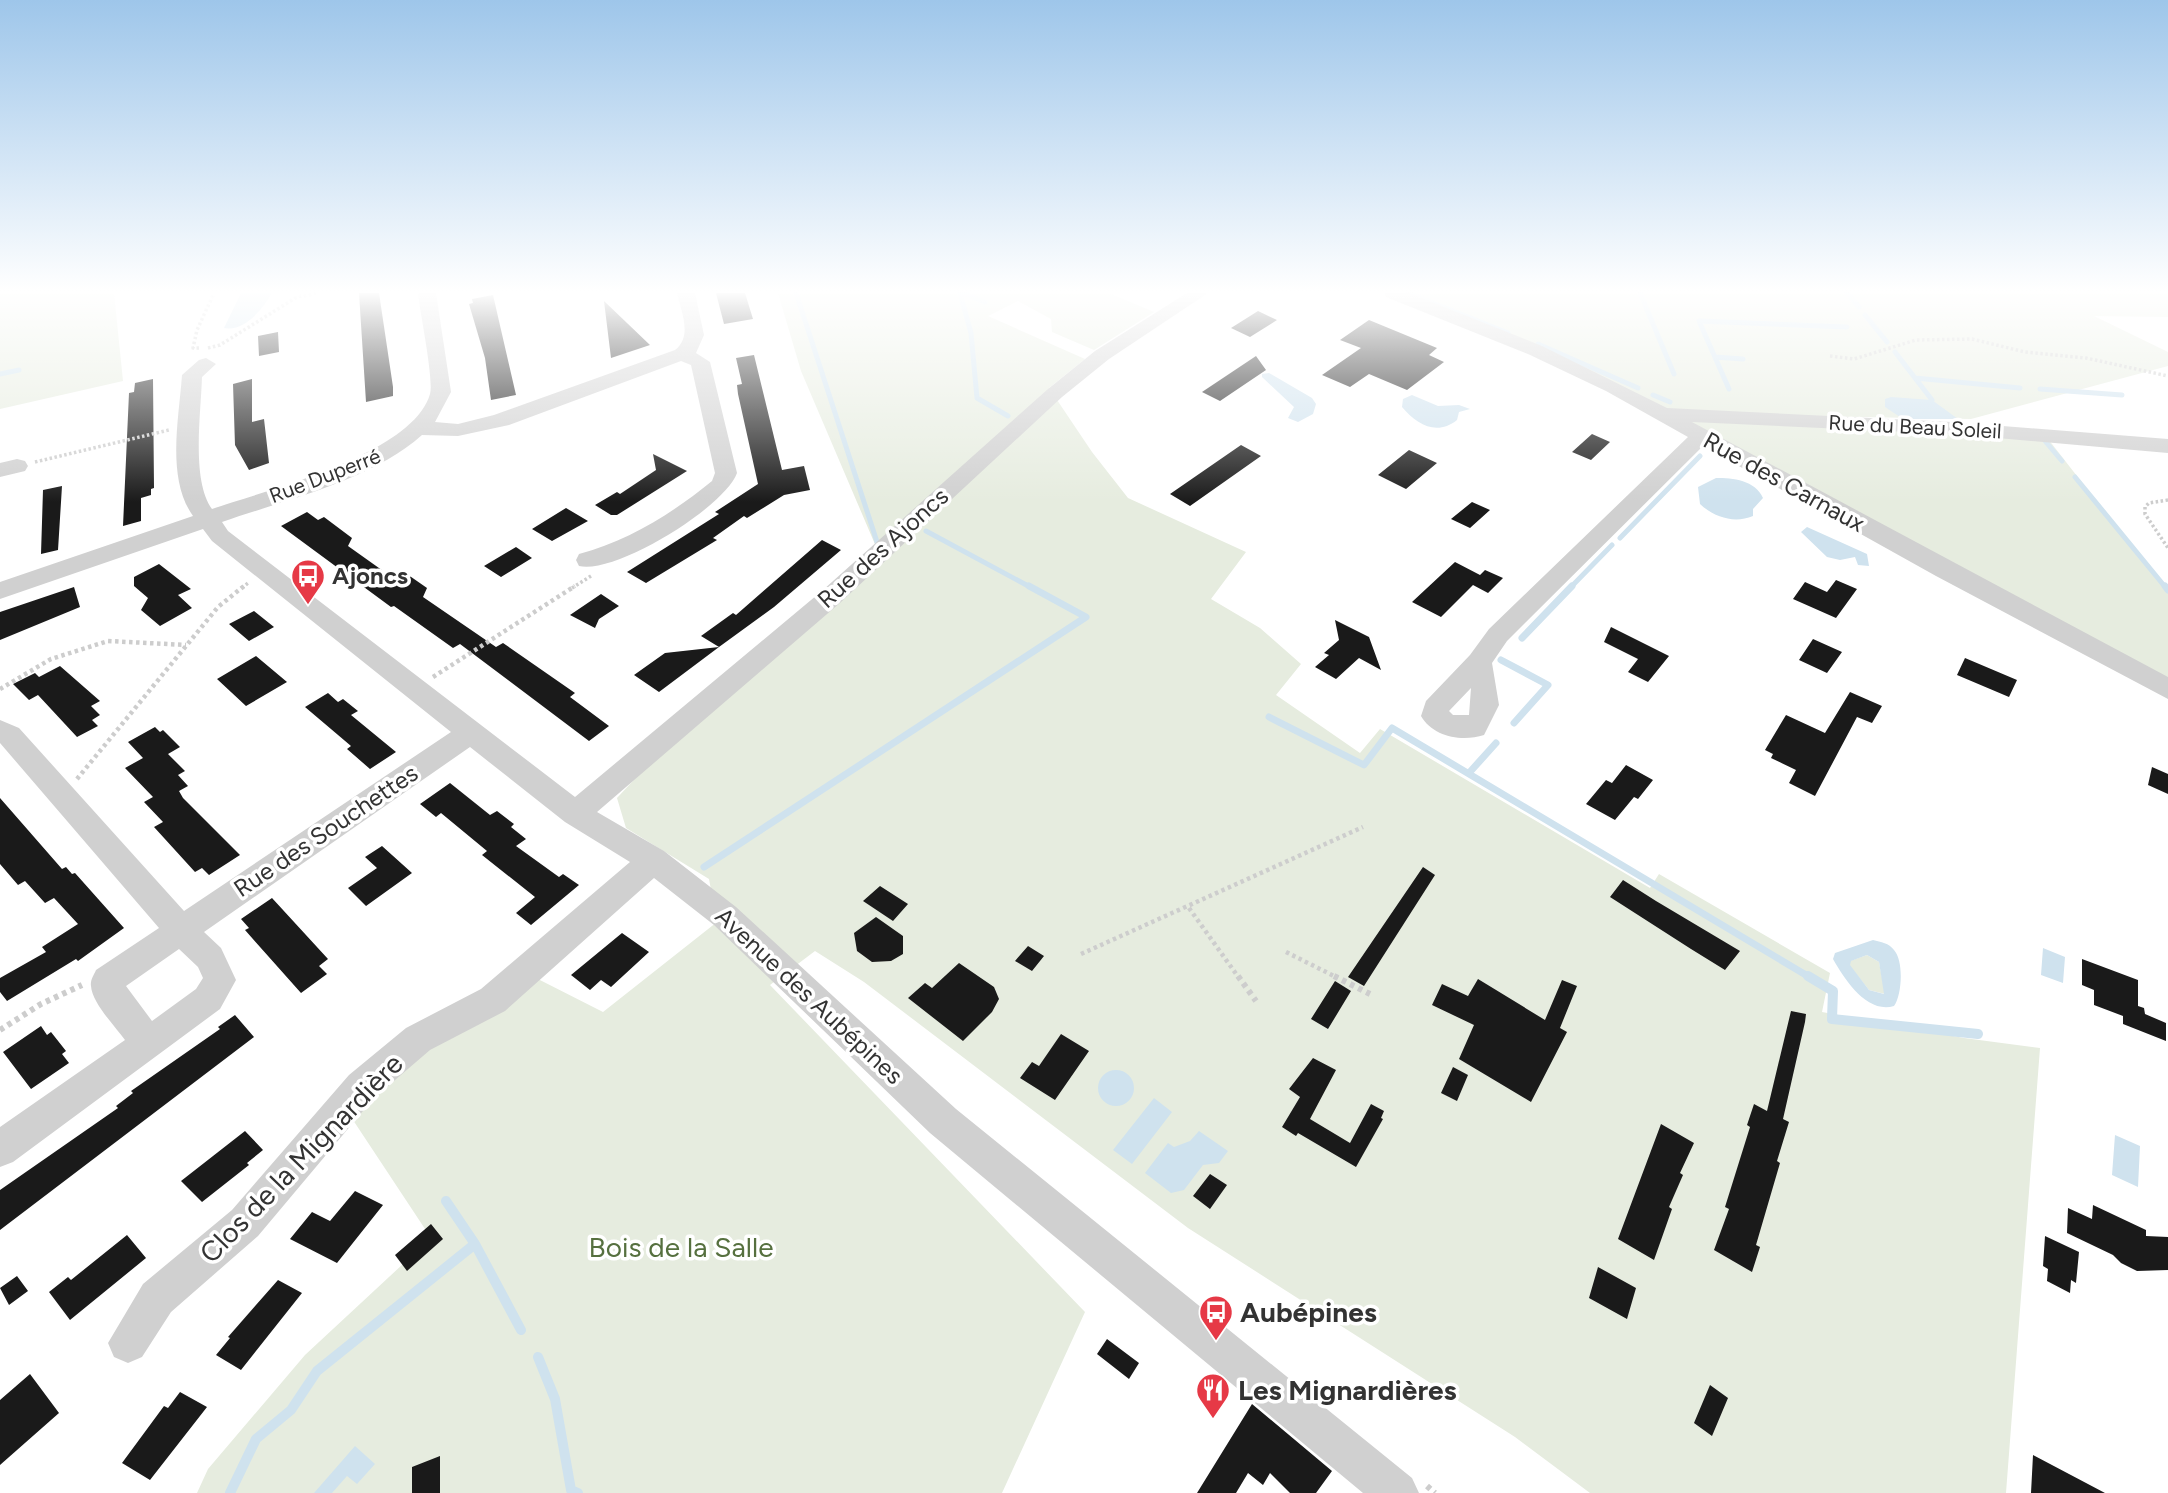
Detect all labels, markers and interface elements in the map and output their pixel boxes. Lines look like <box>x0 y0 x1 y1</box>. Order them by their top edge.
street label: Rue du Beau Soleil <box>1828 409 2002 444</box>
street label: Rue des Carnaux <box>1699 425 1870 538</box>
street label: Rue Duperré <box>266 443 384 508</box>
street label: Rue des Ajoncs <box>811 481 954 614</box>
bus stop icon: Ajoncs <box>289 557 327 606</box>
place label: Ajoncs <box>332 561 408 590</box>
street label: Rue des Souchettes <box>228 758 423 903</box>
street label: Avenue des Aubépines <box>710 901 909 1090</box>
street label: Clos de la Mignardière <box>192 1046 410 1270</box>
park label: Bois de la Salle <box>589 1230 773 1264</box>
bus stop icon: Aubépines <box>1197 1293 1235 1342</box>
place label: Aubépines <box>1240 1295 1377 1329</box>
restaurant icon: Les Mignardières <box>1194 1371 1232 1420</box>
place label: Les Mignardières <box>1238 1373 1457 1407</box>

